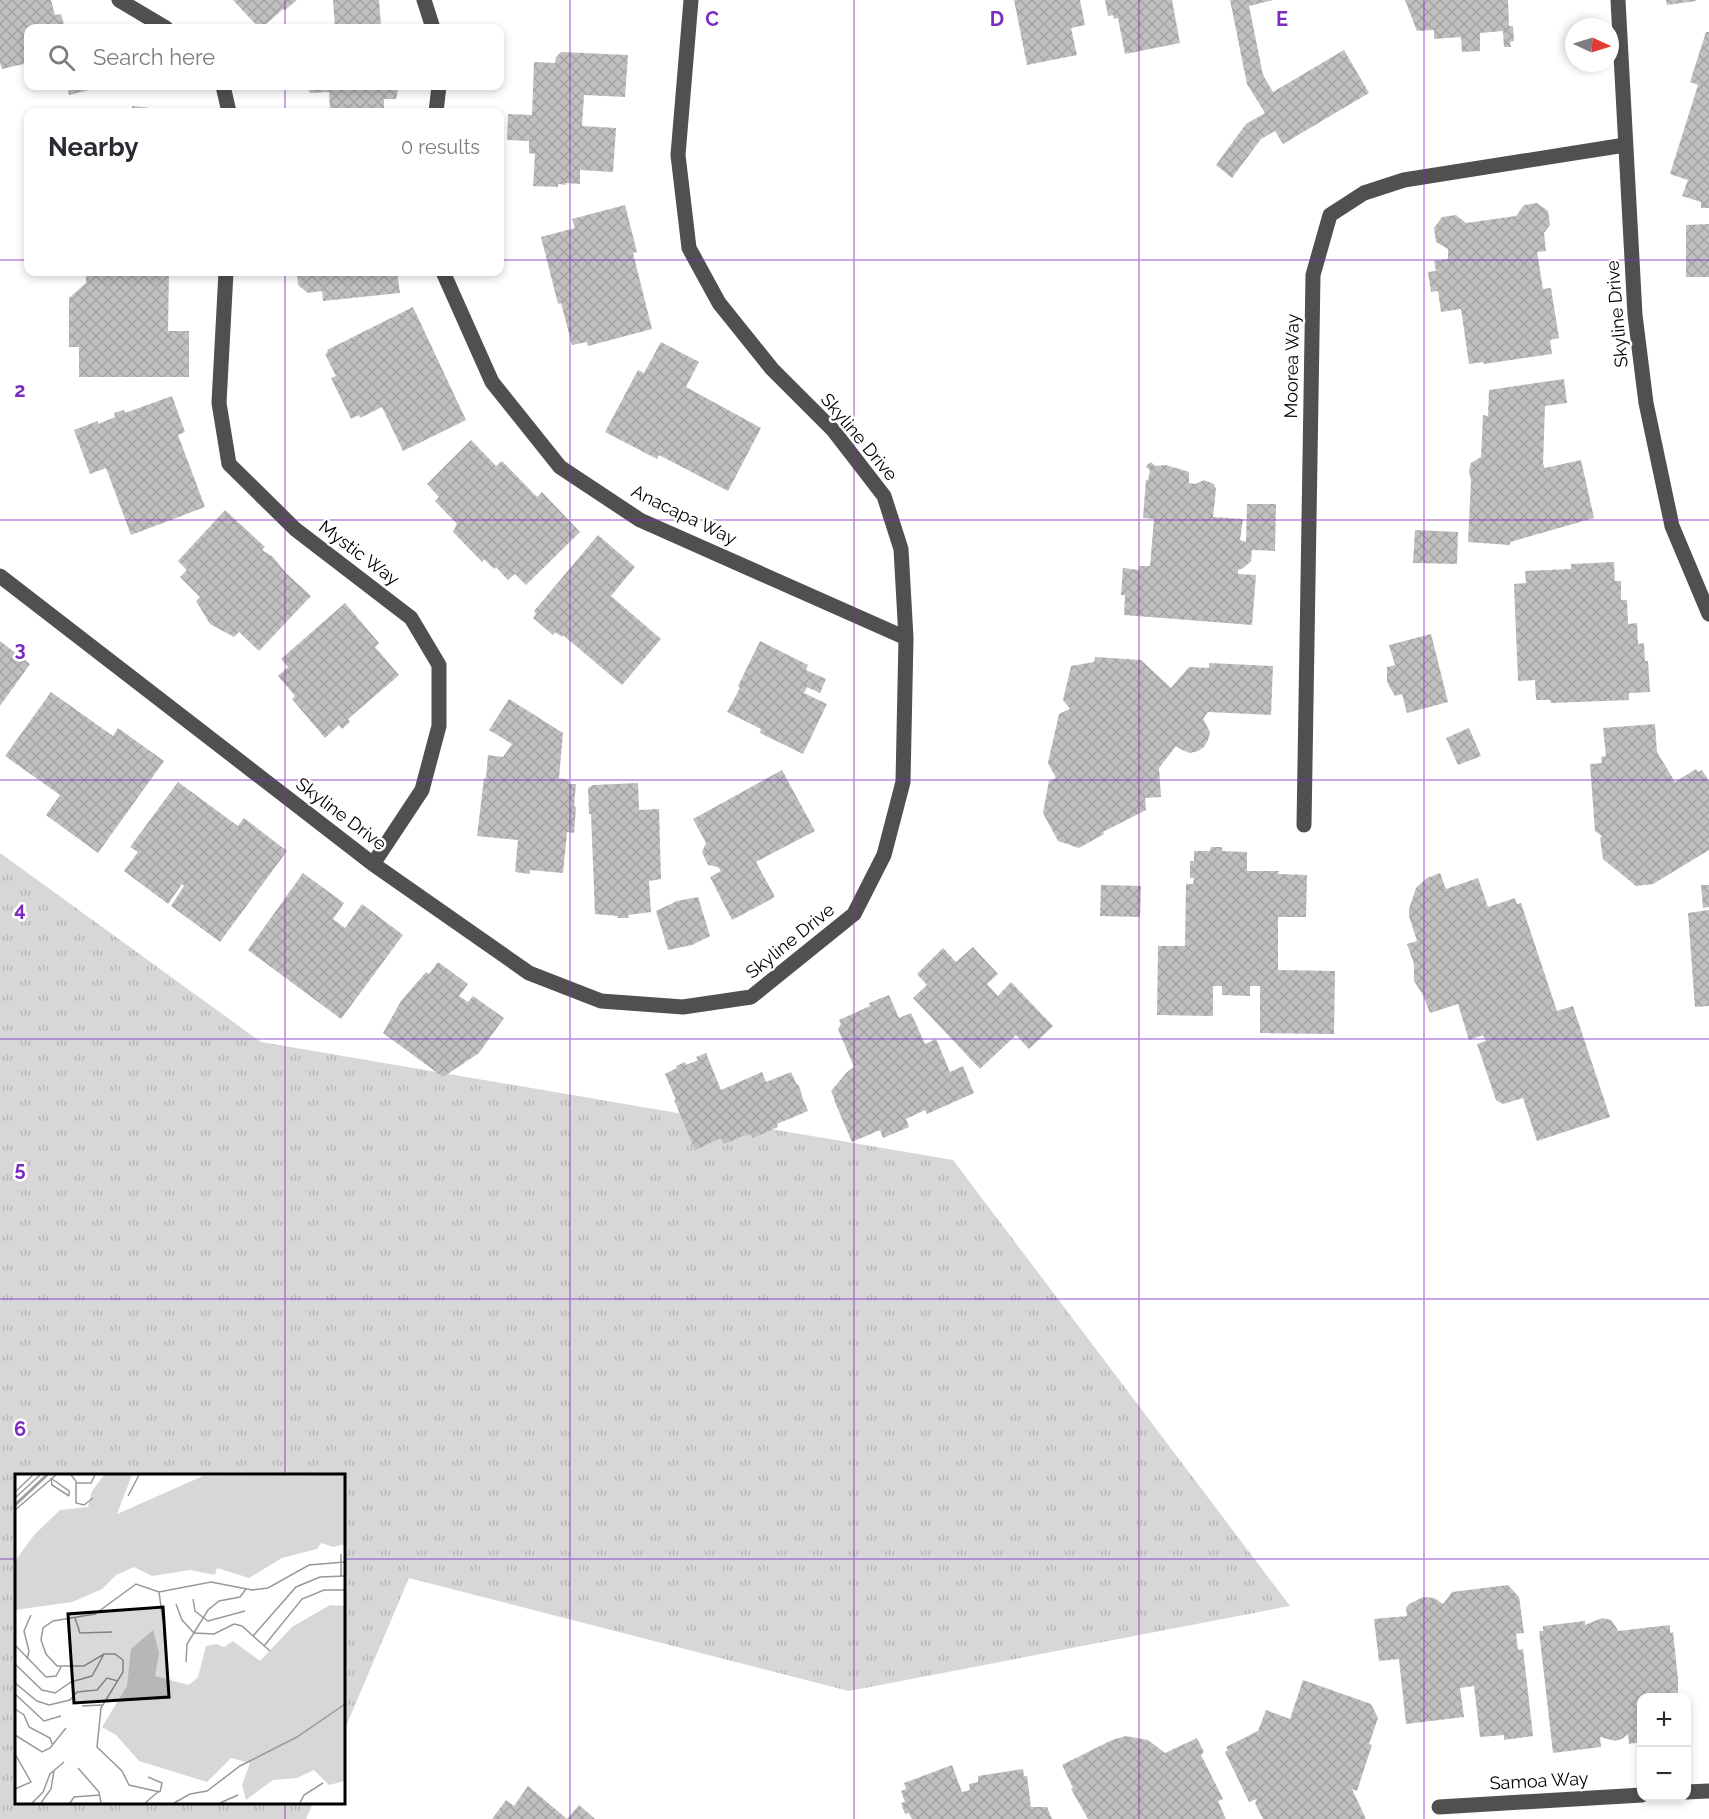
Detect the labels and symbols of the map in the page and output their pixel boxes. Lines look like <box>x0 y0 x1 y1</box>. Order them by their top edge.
text: C <box>705 7 719 31</box>
text: D <box>990 7 1004 31</box>
text: E <box>1276 7 1288 31</box>
north arrow <box>1565 18 1619 72</box>
street label: Skyline Drive <box>1601 259 1632 369</box>
street label: Moorea Way <box>1280 313 1303 418</box>
text: 2 <box>14 378 26 402</box>
street label: Skyline Drive <box>817 389 902 485</box>
street label: Anacapa Way <box>628 480 740 549</box>
street label: Mystic Way <box>315 516 404 590</box>
text: 3 <box>14 637 26 661</box>
street label: Skyline Drive <box>292 773 391 855</box>
text: 4 <box>14 897 26 921</box>
street label: Skyline Drive <box>741 898 838 983</box>
text: 5 <box>14 1157 26 1181</box>
text: 6 <box>14 1417 26 1441</box>
inset map <box>15 1474 345 1804</box>
street label: Samoa Way <box>1489 1767 1589 1794</box>

